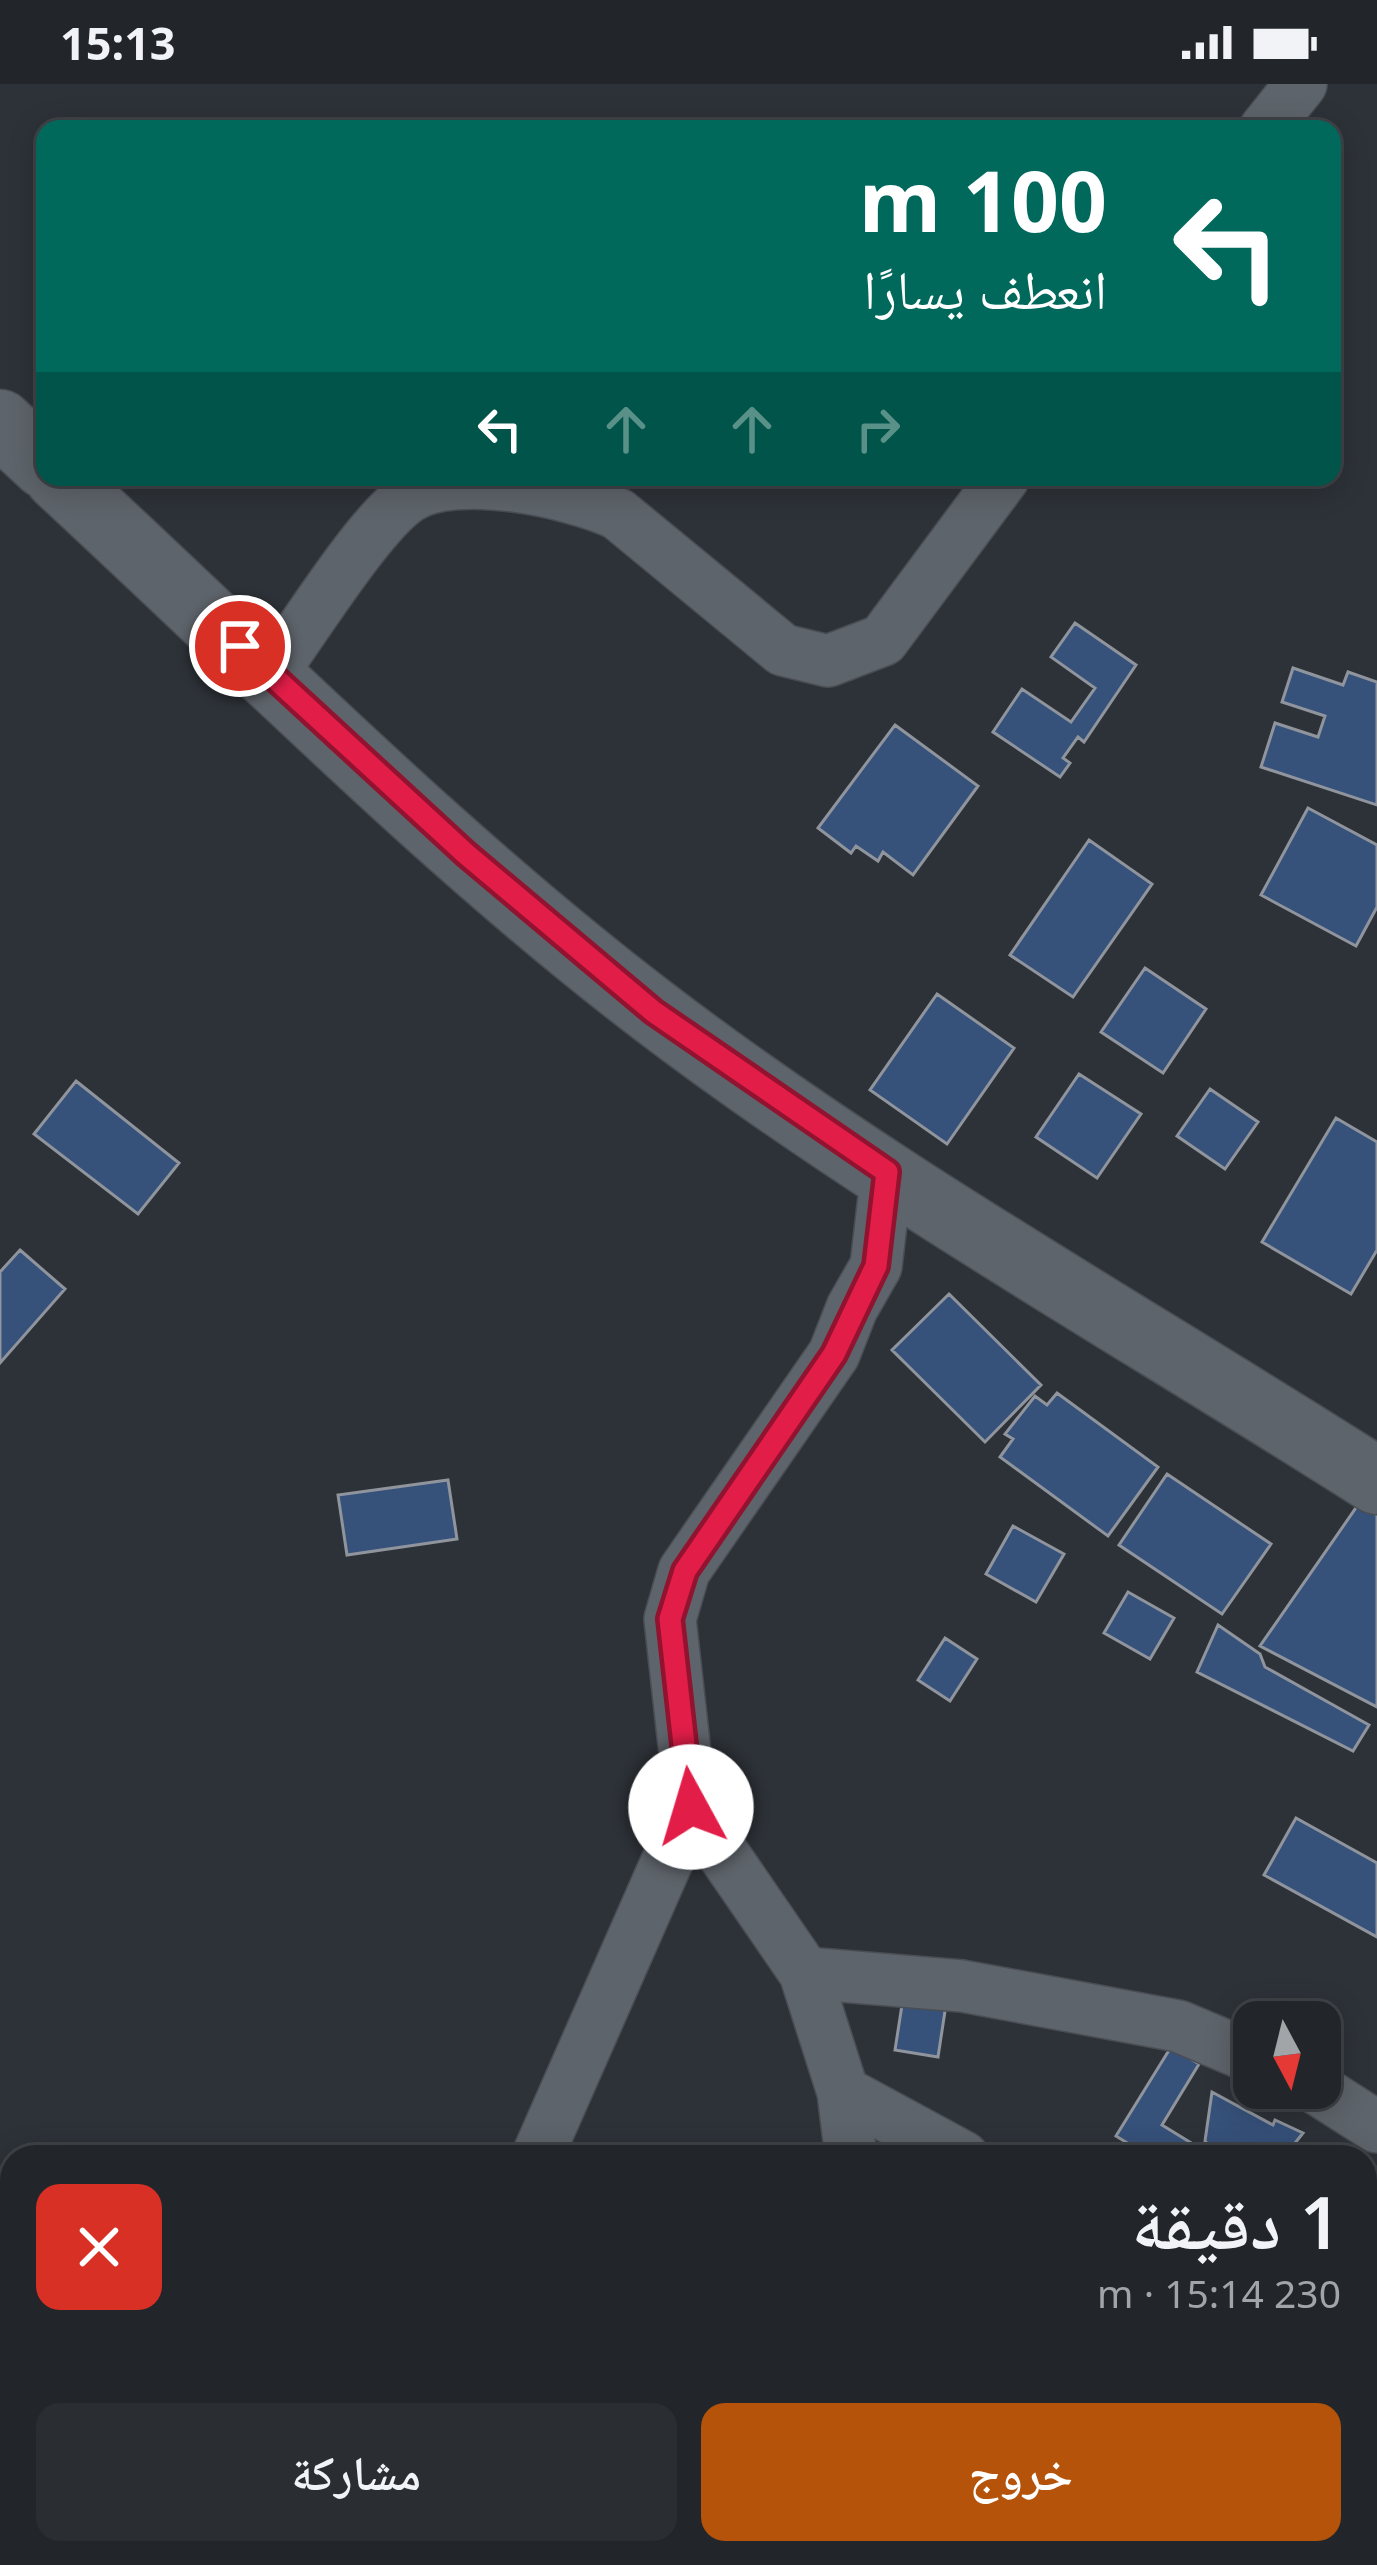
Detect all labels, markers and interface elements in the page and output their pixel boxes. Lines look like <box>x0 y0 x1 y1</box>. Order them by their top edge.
text: 15:13 <box>60 12 176 73</box>
text: 100 m <box>859 142 1107 257</box>
icon: left <box>1149 168 1305 324</box>
text: انعطف يسارًا <box>863 251 1107 325</box>
icon: left <box>467 396 533 462</box>
icon: ahead <box>593 396 659 462</box>
icon: ahead <box>719 396 785 462</box>
icon: right <box>845 396 911 462</box>
pin <box>189 595 291 697</box>
icon: arrive <box>207 613 273 679</box>
position arrow <box>628 1744 754 1870</box>
north arrow <box>1233 2001 1341 2109</box>
map controls <box>1233 2001 1341 2109</box>
text: 1 دقيقة <box>1131 2172 1341 2270</box>
button: close <box>36 2184 162 2310</box>
text: 230 m · 15:14 <box>1097 2266 1341 2319</box>
button: مشاركة <box>36 2403 677 2541</box>
button: خروج <box>701 2403 1341 2541</box>

